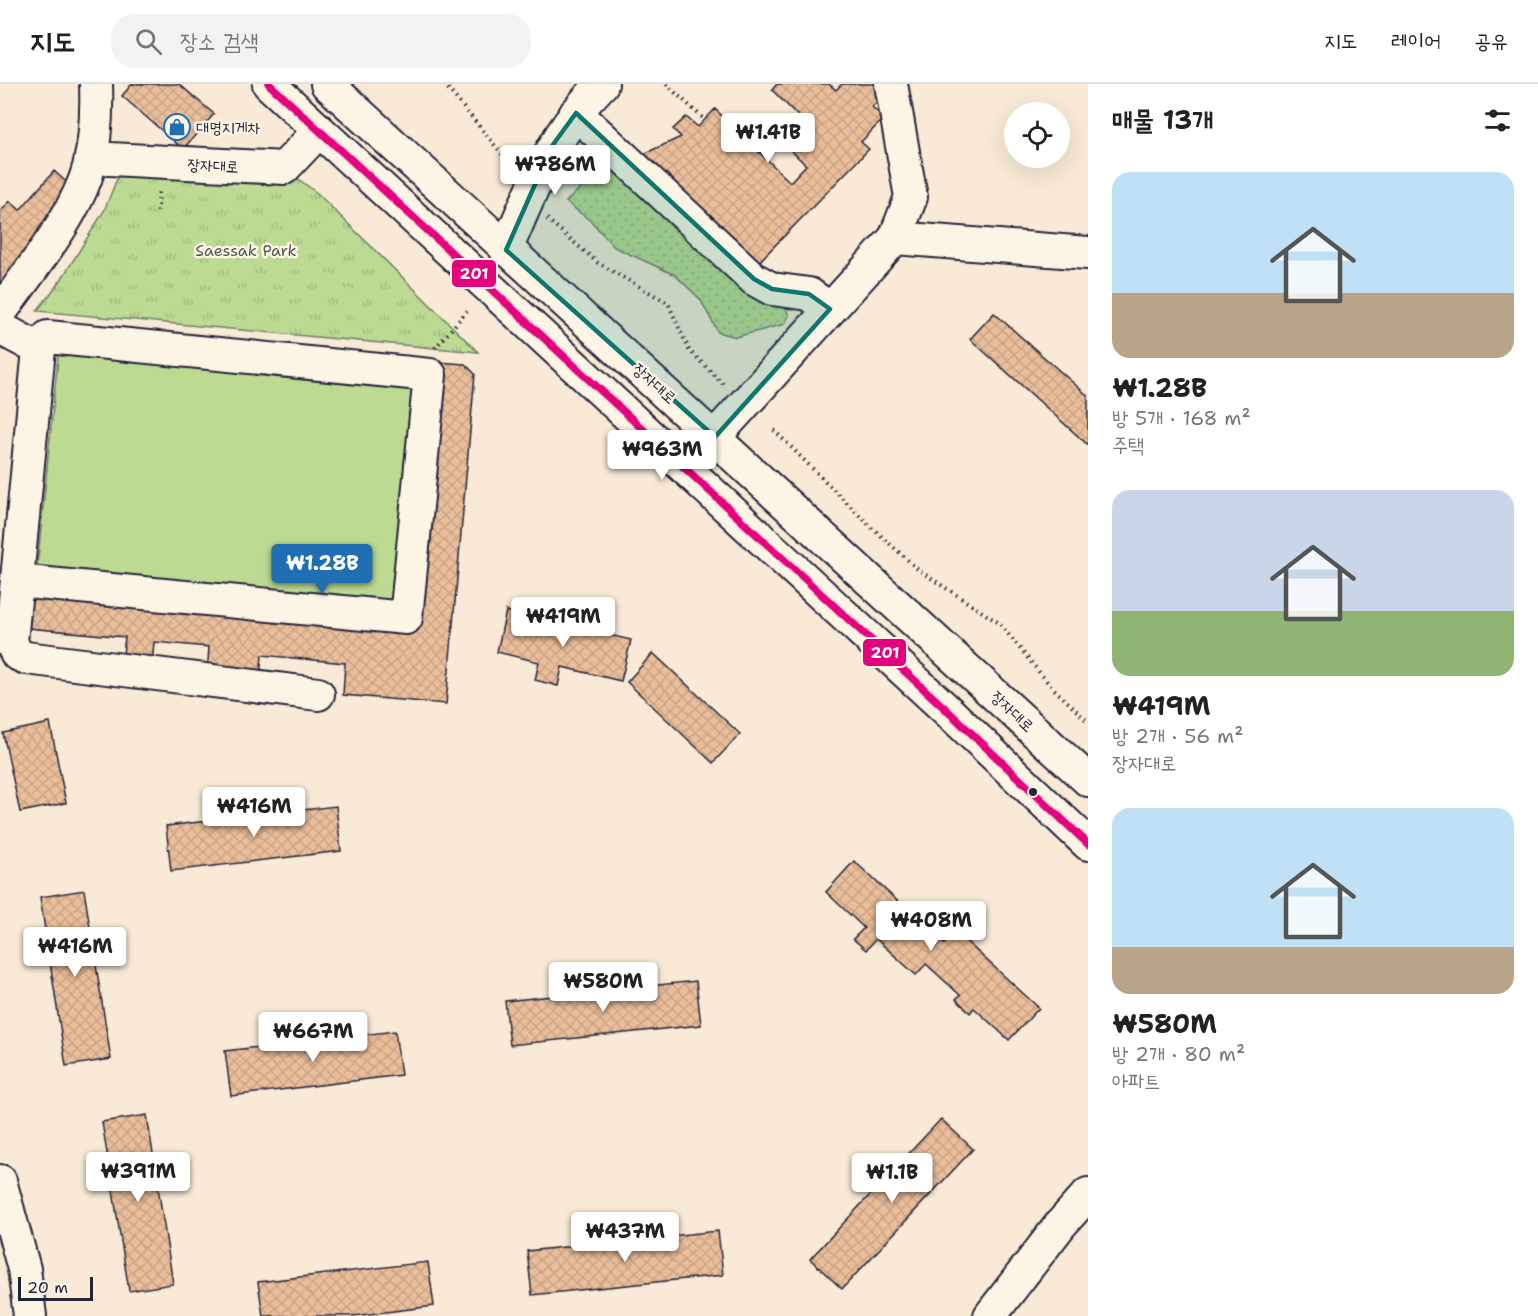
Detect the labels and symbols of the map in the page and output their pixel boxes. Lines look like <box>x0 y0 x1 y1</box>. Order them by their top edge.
shop icon: 대명지게차 <box>162 112 192 142</box>
pin: ₩1.41B <box>719 113 817 164</box>
place label: 대명지게차 <box>196 117 261 138</box>
pin: ₩786M <box>513 145 597 196</box>
street label: 장자대로 <box>187 154 239 177</box>
park label: Saessak Park <box>195 240 297 261</box>
line badge: 201 <box>451 259 497 288</box>
text: 201 <box>460 263 488 284</box>
street label: 장자대로 <box>629 358 681 408</box>
pin: ₩963M <box>620 430 704 481</box>
pin: ₩1.28B <box>273 544 371 595</box>
pin: ₩419M <box>521 597 605 648</box>
line badge: 201 <box>862 638 907 667</box>
text: 201 <box>871 642 899 663</box>
street label: 장자대로 <box>987 686 1039 737</box>
unlabelled marker <box>1027 786 1039 798</box>
pin: ₩416M <box>212 787 296 838</box>
pin: ₩408M <box>889 901 973 952</box>
pin: ₩416M <box>33 927 117 978</box>
pin: ₩580M <box>561 962 645 1013</box>
pin: ₩667M <box>271 1012 355 1063</box>
pin: ₩391M <box>96 1152 180 1203</box>
pin: ₩1.1B <box>850 1153 934 1204</box>
pin: ₩437M <box>583 1212 667 1263</box>
scale bar <box>18 1274 93 1302</box>

